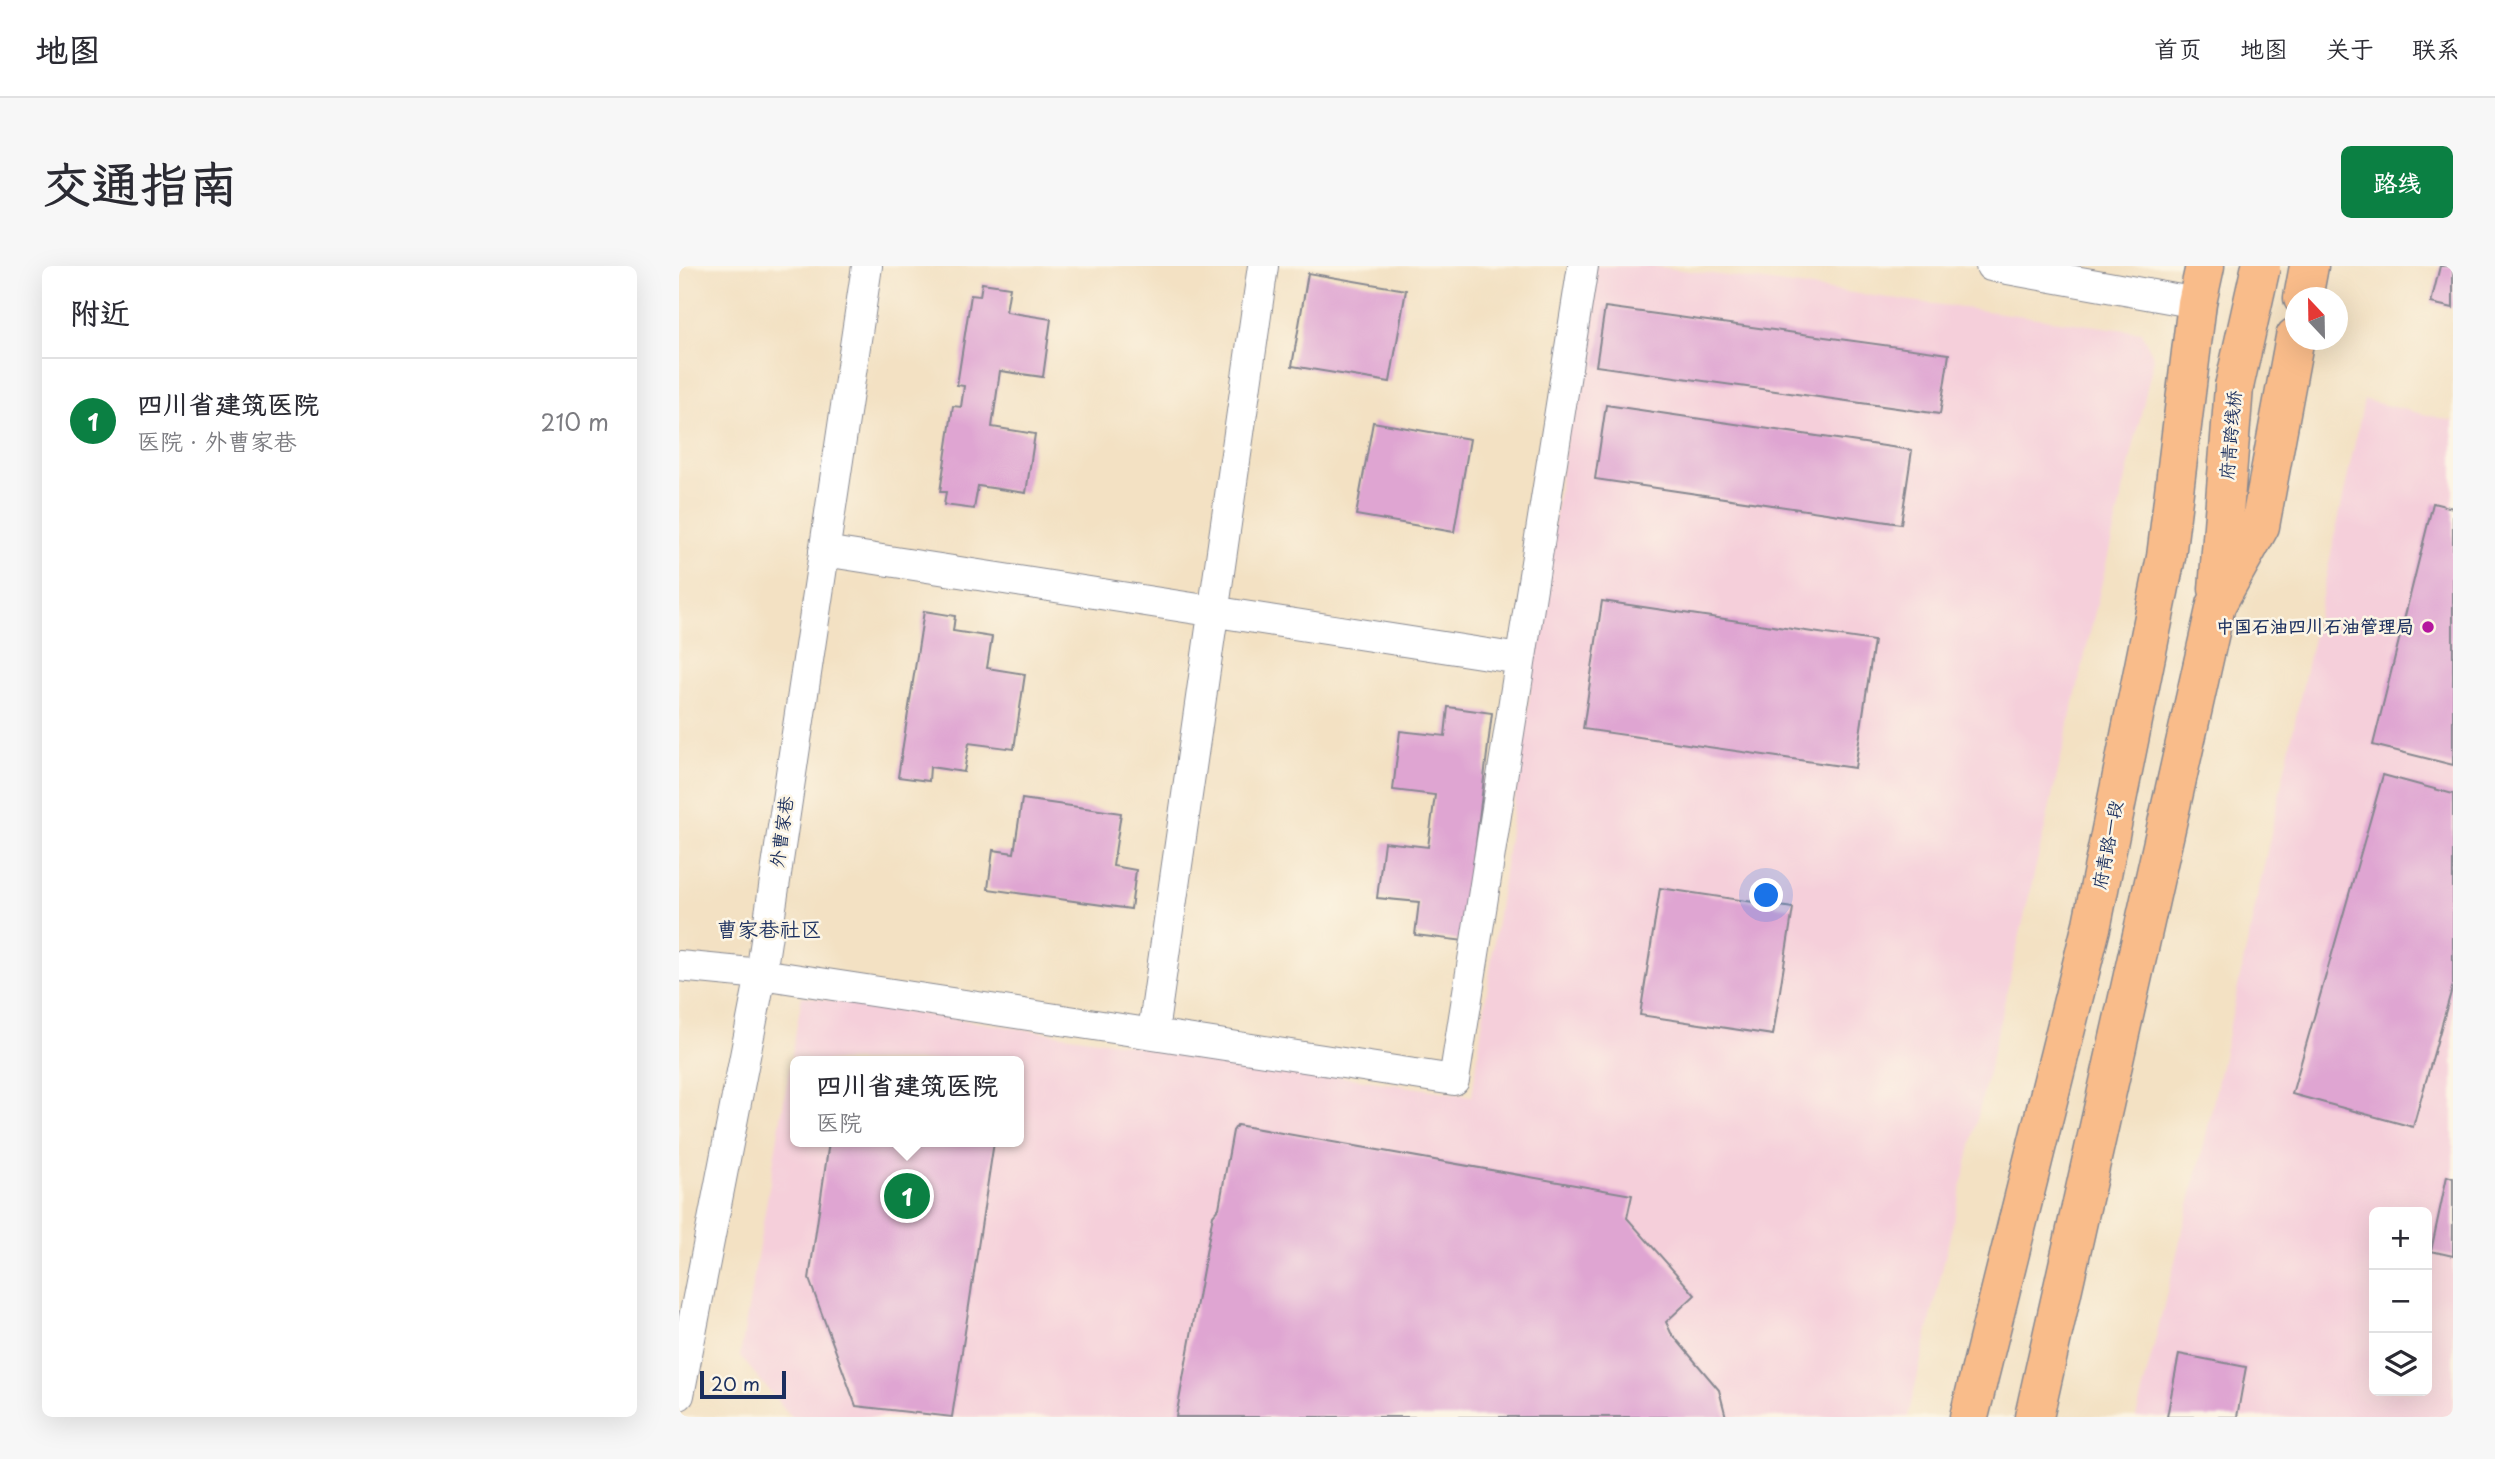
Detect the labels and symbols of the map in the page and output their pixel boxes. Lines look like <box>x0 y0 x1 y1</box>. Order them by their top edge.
north arrow <box>2285 287 2348 350</box>
street label: 府青跨线桥 <box>2212 389 2247 481</box>
place label: 中国石油四川石油管理局 <box>2216 612 2414 639</box>
marker: 中国石油四川石油管理局 <box>2420 619 2436 635</box>
street label: 外曹家巷 <box>762 794 799 869</box>
street label: 府青路一段 <box>2085 798 2128 891</box>
your location <box>1749 878 1783 912</box>
district label: 曹家巷社区 <box>717 912 822 944</box>
pin: 1 <box>884 1170 930 1222</box>
scale bar <box>700 1368 786 1400</box>

